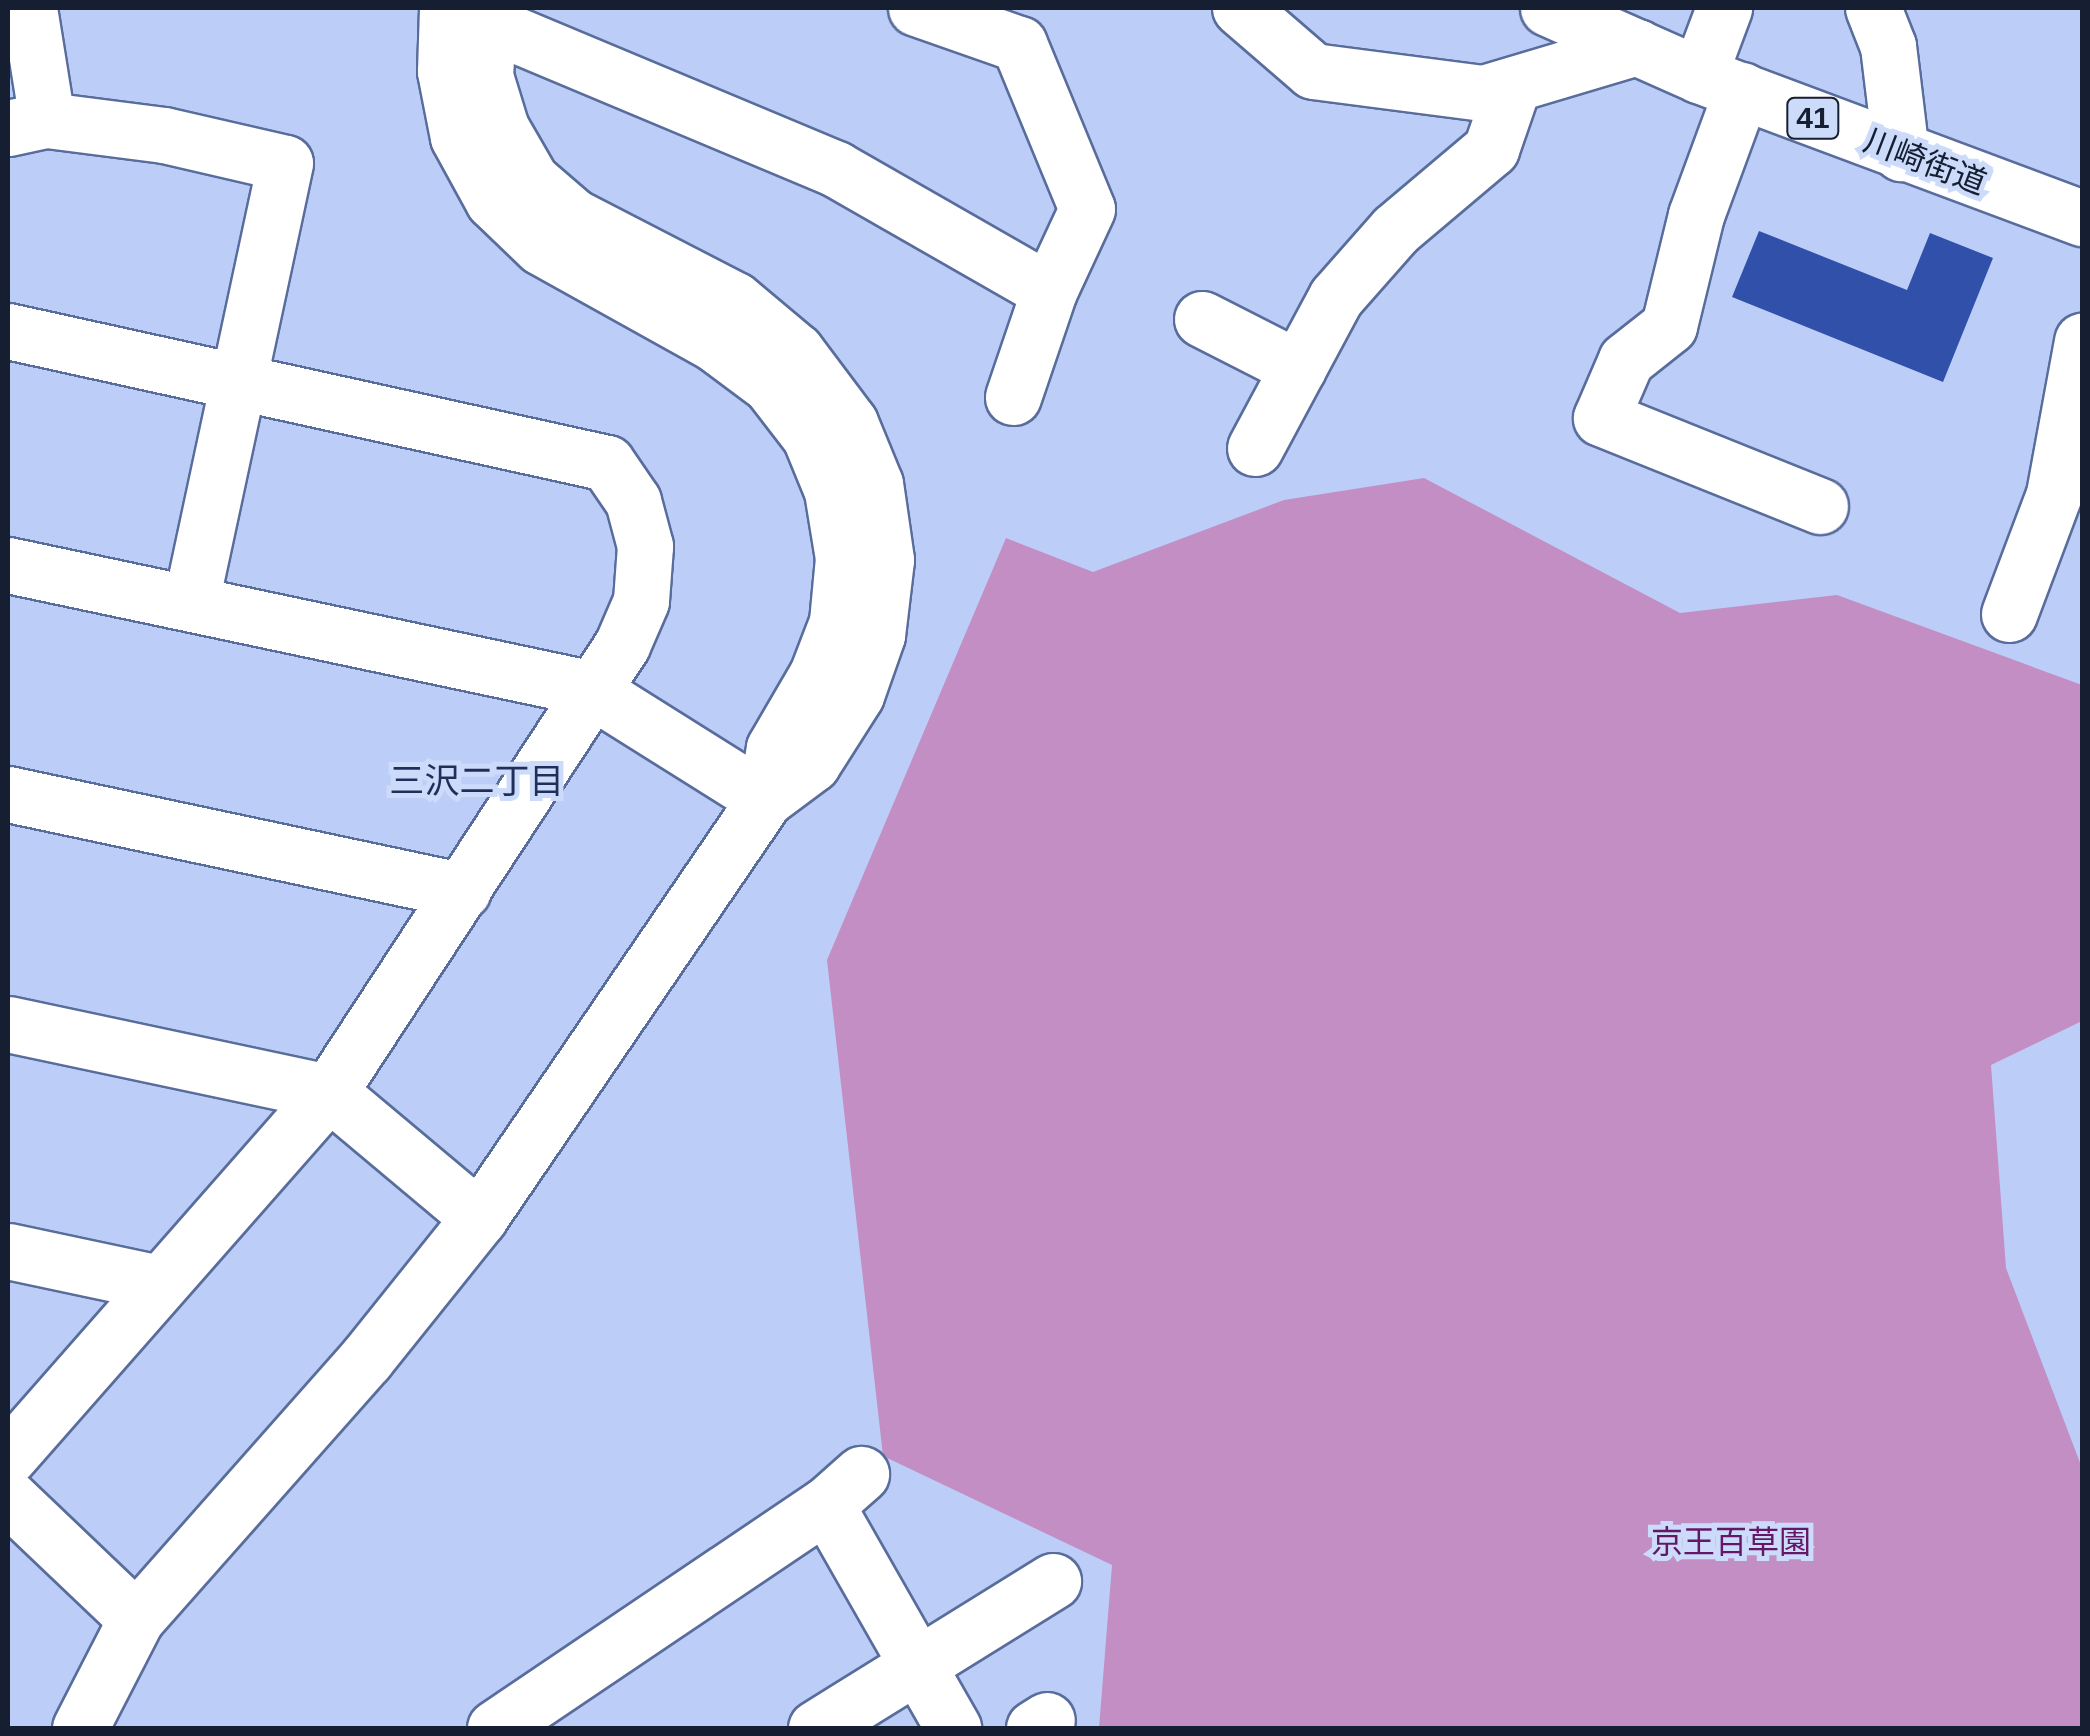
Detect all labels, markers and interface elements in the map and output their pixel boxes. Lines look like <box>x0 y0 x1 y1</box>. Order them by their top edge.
road number: 41 <box>1786 93 1840 143</box>
street label: 川崎街道 <box>1858 121 1992 203</box>
district label: 三沢二丁目 <box>390 760 564 802</box>
park label: 京王百草園 <box>1651 1523 1811 1561</box>

